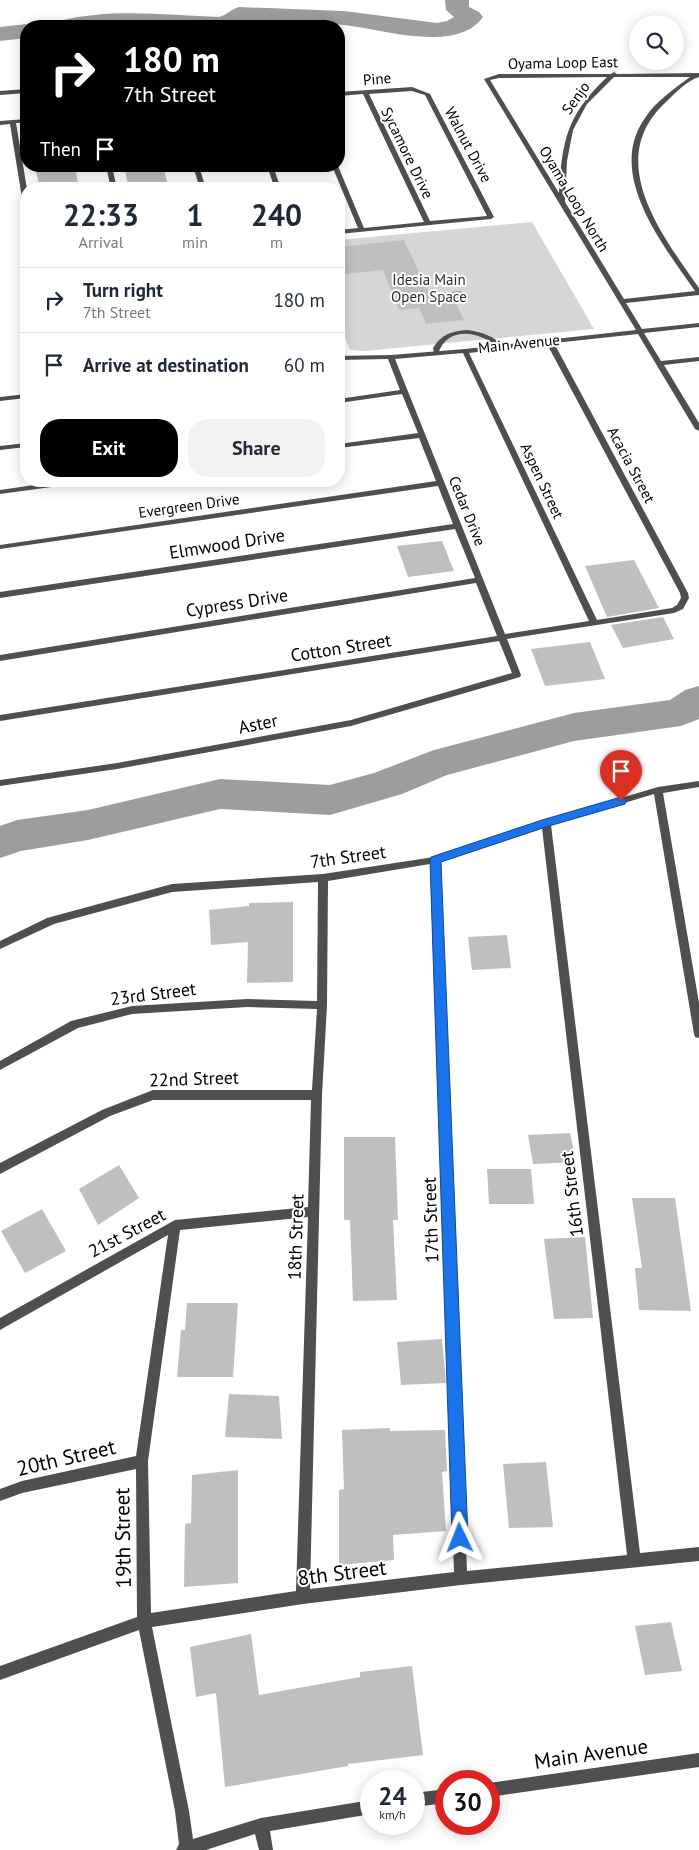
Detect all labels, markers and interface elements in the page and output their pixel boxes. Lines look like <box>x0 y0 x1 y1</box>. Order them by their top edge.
map controls <box>629 15 684 70</box>
button: search <box>629 15 684 70</box>
text: 180 m <box>123 36 220 82</box>
icon: right <box>40 40 105 105</box>
street label: Oyama Loop East <box>508 52 618 73</box>
street label: Pine <box>362 68 392 89</box>
street label: Senjo <box>557 78 594 118</box>
text: 7th Street <box>123 80 216 108</box>
street label: Sycamore Drive <box>377 104 438 202</box>
street label: Walnut Drive <box>441 104 496 186</box>
icon: arrive <box>91 135 119 163</box>
text: Then <box>40 137 81 161</box>
street label: Oyama Loop North <box>535 142 614 255</box>
text: 22:33 <box>63 195 139 234</box>
text: 1 <box>187 195 204 234</box>
text: 240 <box>251 195 302 234</box>
text: Arrival <box>79 232 123 252</box>
text: min <box>182 232 208 252</box>
text: m <box>270 232 283 252</box>
park label: Idesia Main Open Space <box>391 270 467 306</box>
text: Turn right <box>83 278 163 302</box>
icon: right <box>40 286 68 314</box>
text: 180 m <box>273 288 325 312</box>
text: 7th Street <box>83 302 151 322</box>
street label: Main Avenue <box>477 330 561 357</box>
icon: arrive <box>40 351 68 379</box>
text: Arrive at destination <box>83 353 249 377</box>
text: 60 m <box>284 353 325 377</box>
button: Exit <box>40 419 178 477</box>
button: Share <box>188 419 325 477</box>
street label: Acacia Street <box>603 424 659 506</box>
street label: Aspen Street <box>517 440 568 522</box>
street label: Cedar Drive <box>445 473 490 549</box>
street label: Evergreen Drive <box>137 489 241 522</box>
street label: Elmwood Drive <box>167 523 286 564</box>
street label: Cypress Drive <box>184 583 290 622</box>
street label: Cotton Street <box>289 628 393 667</box>
street label: Aster <box>236 708 279 739</box>
pin <box>600 750 642 801</box>
icon: arrive <box>607 757 635 785</box>
street label: 7th Street <box>309 840 387 873</box>
street label: 23rd Street <box>109 977 197 1010</box>
street label: 22nd Street <box>149 1065 239 1092</box>
street label: 16th Street <box>555 1150 588 1238</box>
street label: 17th Street <box>418 1177 443 1263</box>
street label: 18th Street <box>283 1193 309 1281</box>
street label: 21st Street <box>84 1203 169 1262</box>
street label: 20th Street <box>14 1433 118 1482</box>
street label: 19th Street <box>108 1487 137 1589</box>
position arrow <box>433 1511 485 1563</box>
street label: 8th Street <box>296 1554 388 1591</box>
street label: Main Avenue <box>532 1732 650 1775</box>
speed limit sign: 30 <box>435 1770 500 1835</box>
text: 24 <box>378 1780 407 1812</box>
text: km/h <box>379 1807 406 1822</box>

